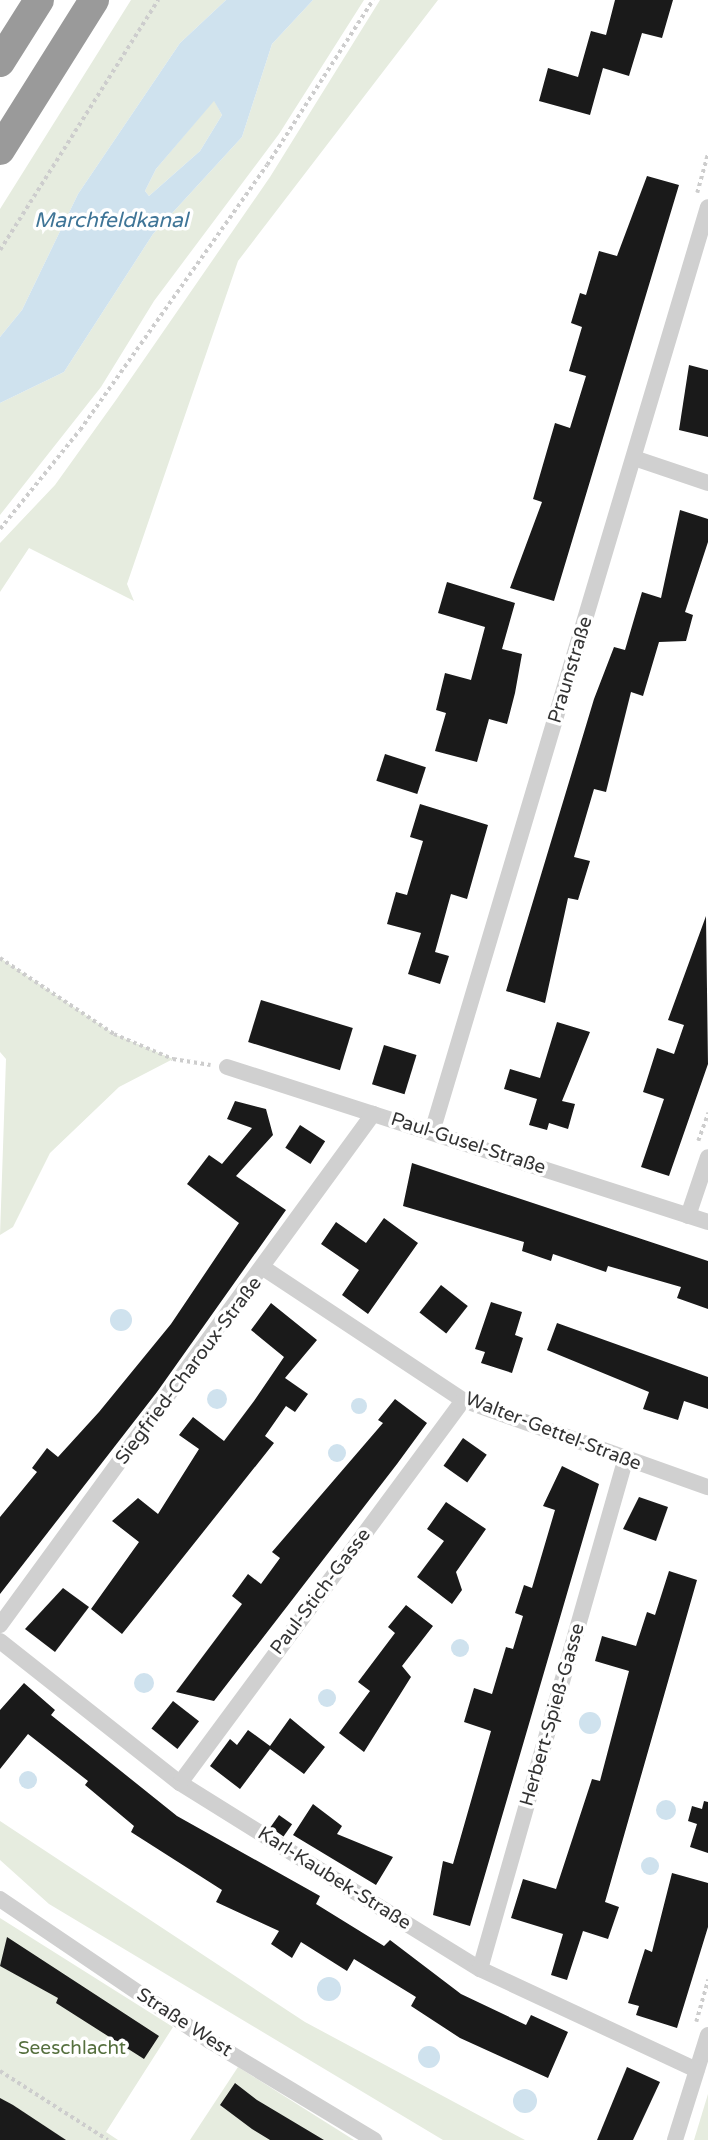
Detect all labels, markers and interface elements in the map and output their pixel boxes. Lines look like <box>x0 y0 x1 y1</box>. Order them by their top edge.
water label: Marchfeldkanal <box>34 208 188 234</box>
street label: Praunstraße <box>544 614 598 726</box>
street label: Paul-Gusel-Straße <box>388 1108 548 1180</box>
street label: Siegfried-Charoux-Straße <box>111 1273 267 1469</box>
street label: Walter-Gettel-Straße <box>462 1388 644 1476</box>
street label: Paul-Stich-Gasse <box>266 1524 376 1660</box>
street label: Herbert-Spieß-Gasse <box>516 1621 590 1809</box>
street label: Karl-Kaubek-Straße <box>253 1823 415 1935</box>
street label: Straße West <box>132 1984 236 2062</box>
park label: Seeschlacht <box>18 2038 126 2060</box>

